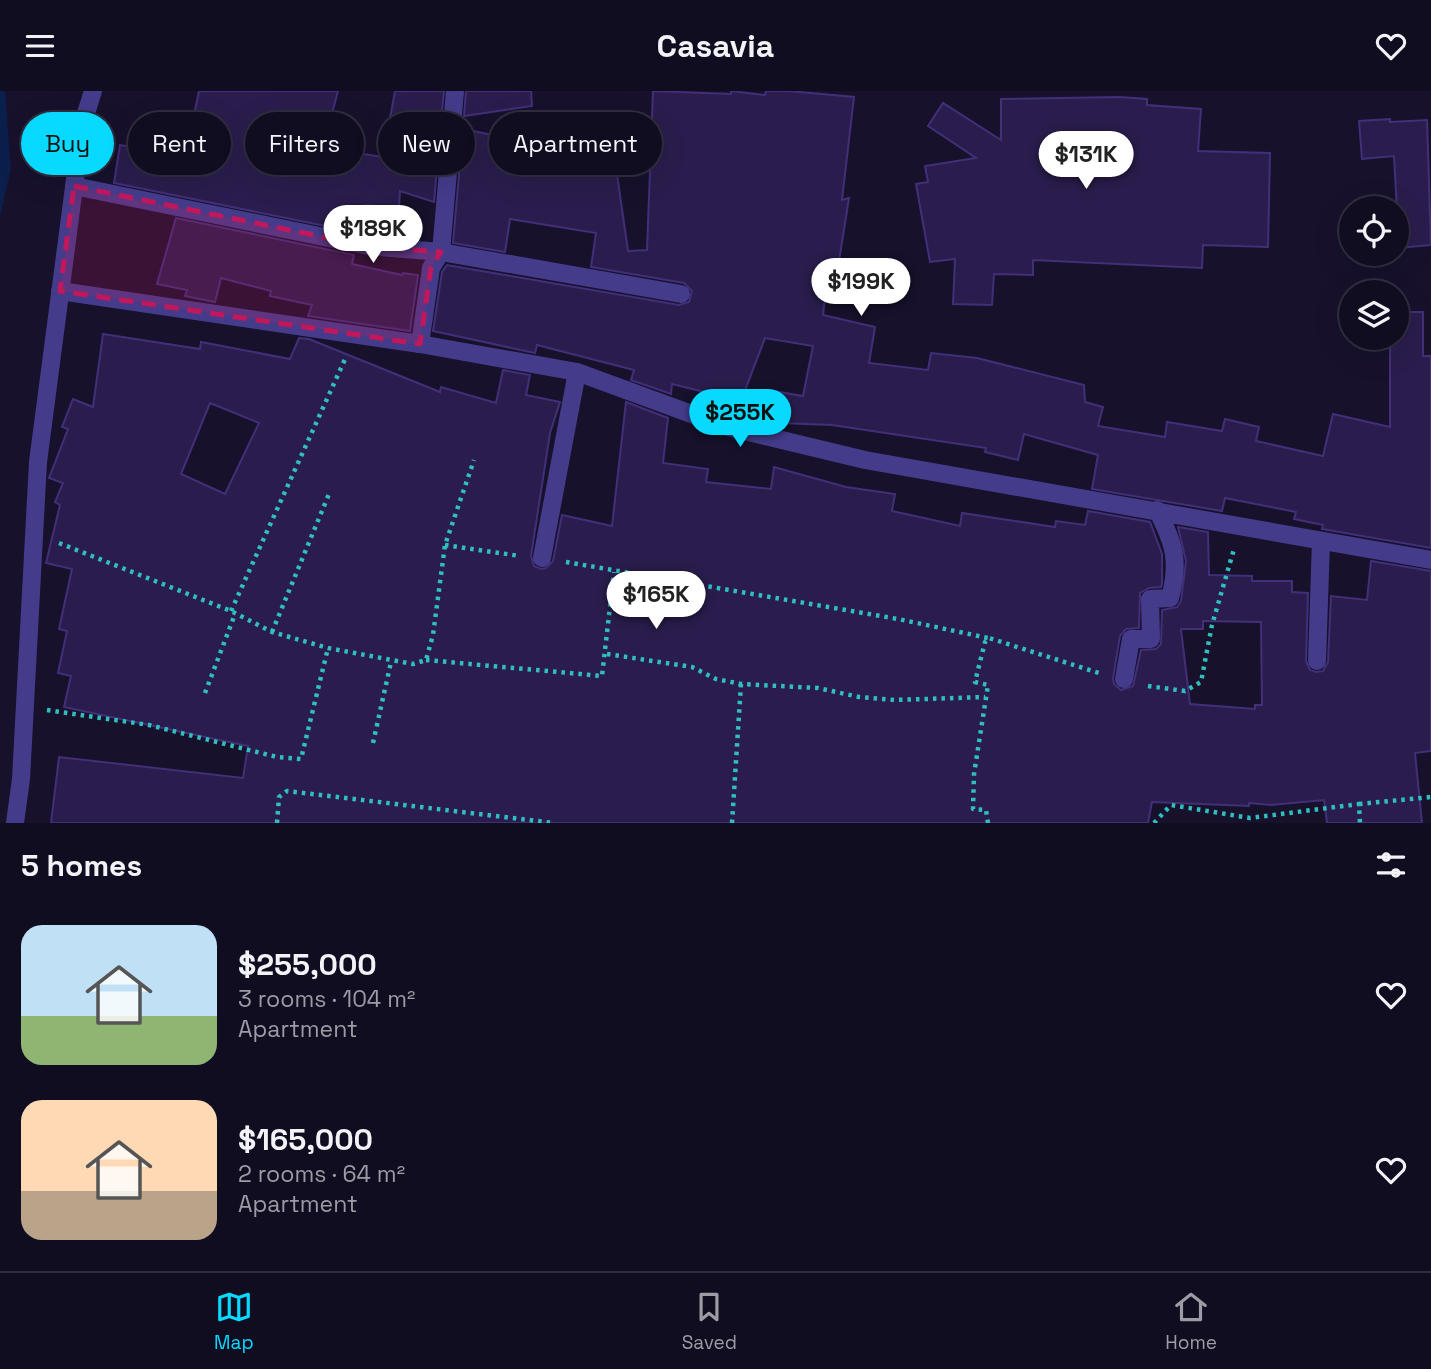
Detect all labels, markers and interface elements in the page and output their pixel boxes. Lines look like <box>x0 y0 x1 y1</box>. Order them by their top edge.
text: Casavia <box>657 26 774 66</box>
icon: menu <box>21 27 59 65</box>
icon: heart <box>1372 27 1410 65</box>
chip: Buy <box>21 112 114 175</box>
chip: Rent <box>128 112 231 175</box>
chip: Filters <box>245 112 364 175</box>
chip: New <box>378 112 475 175</box>
chip: Apartment <box>489 112 662 175</box>
pin: $131K <box>1037 132 1135 191</box>
text: $131K <box>1055 139 1117 169</box>
map controls <box>1339 196 1409 350</box>
button: locate <box>1339 196 1409 266</box>
pin: $189K <box>324 205 422 265</box>
text: $189K <box>340 213 406 243</box>
pin: $199K <box>812 259 910 318</box>
text: $199K <box>827 266 895 296</box>
button: layers <box>1339 280 1409 350</box>
pin: $255K <box>691 389 789 449</box>
text: $255K <box>705 397 775 427</box>
pin: $165K <box>607 571 705 631</box>
text: $165K <box>623 579 689 609</box>
text: 5 homes <box>21 846 142 885</box>
icon: filters <box>1372 846 1410 884</box>
text: $255,000 <box>238 945 377 984</box>
icon: home <box>77 953 161 1037</box>
icon: heart <box>1372 976 1410 1014</box>
text: 3 rooms · 104 m² <box>238 984 415 1014</box>
text: Apartment <box>238 1014 358 1044</box>
text: $165,000 <box>238 1120 373 1159</box>
icon: home <box>77 1128 161 1212</box>
icon: heart <box>1372 1151 1410 1189</box>
text: 2 rooms · 64 m² <box>238 1159 405 1189</box>
text: Apartment <box>238 1189 358 1219</box>
tab: Map <box>214 1288 254 1355</box>
tab: Saved <box>682 1288 737 1355</box>
tab: Home <box>1165 1288 1217 1355</box>

